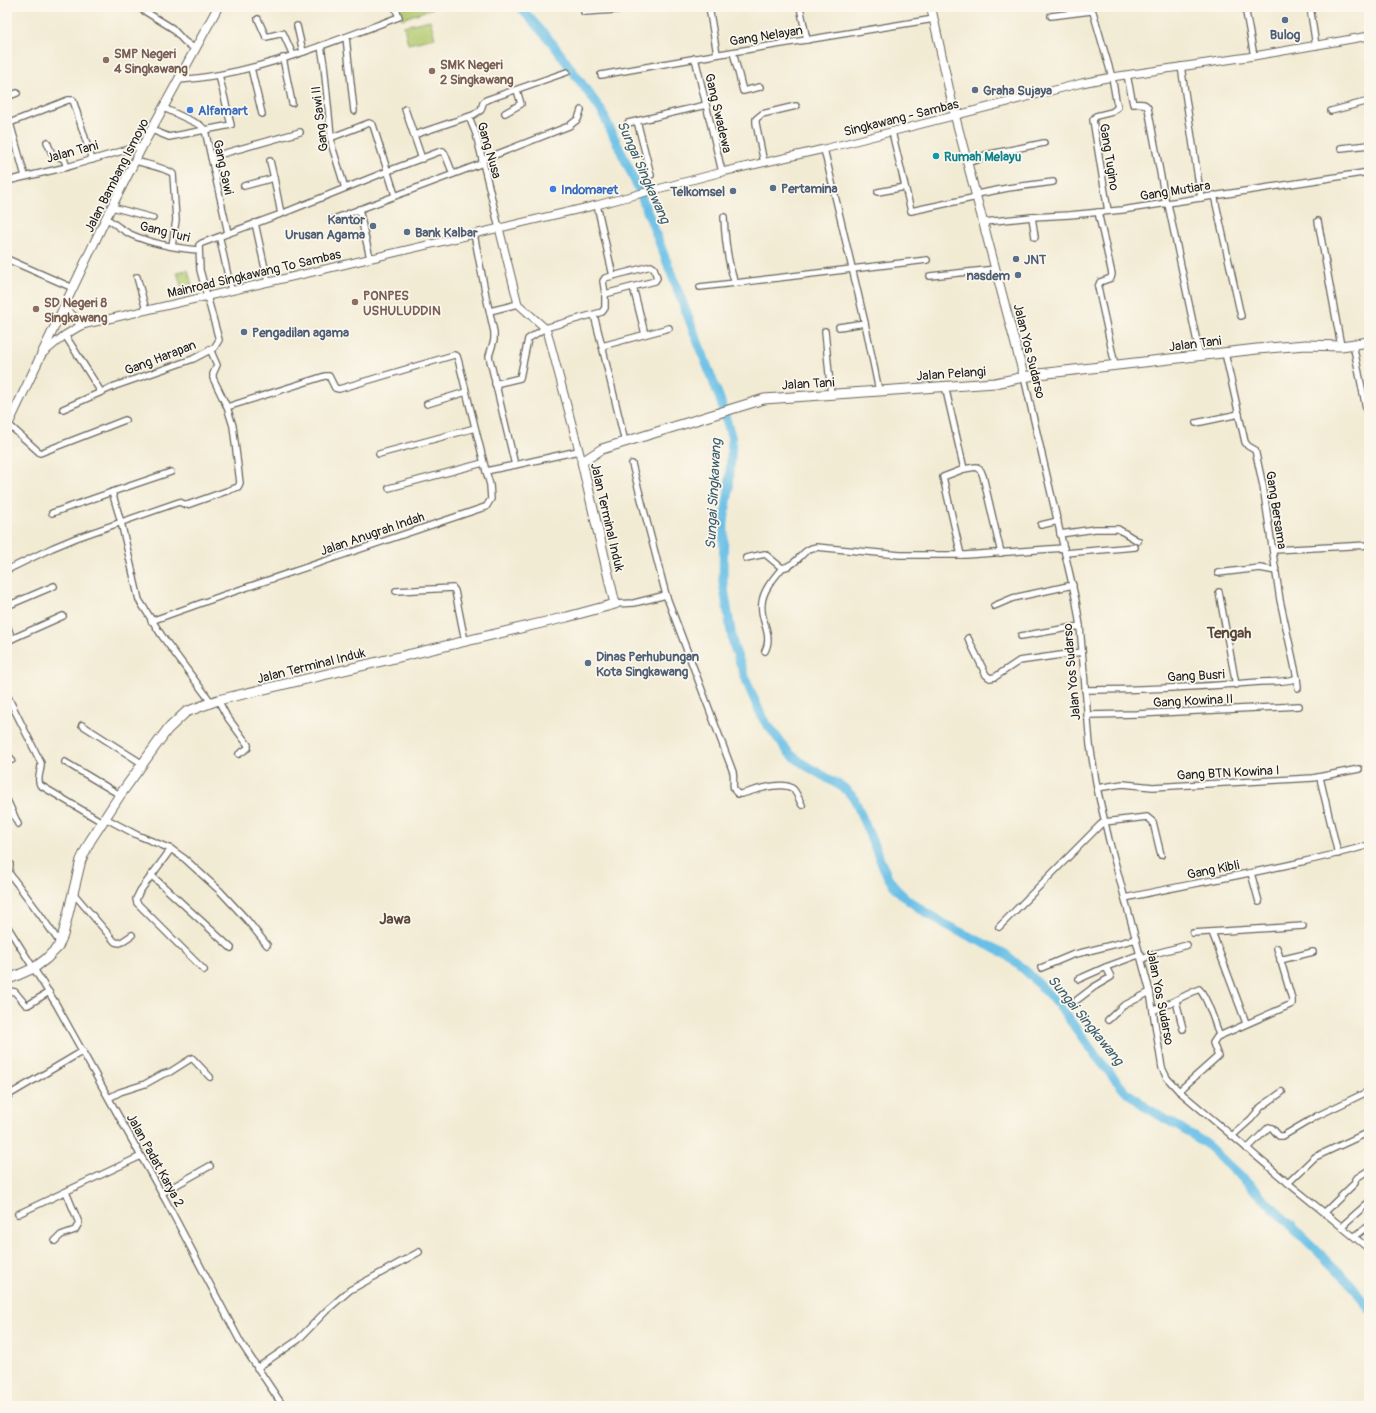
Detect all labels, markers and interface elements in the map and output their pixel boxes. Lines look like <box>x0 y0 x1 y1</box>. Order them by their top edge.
marker: Bulog <box>1280 15 1290 25</box>
street label: Gang Nelayan <box>728 22 804 50</box>
place label: Bulog <box>1270 27 1301 43</box>
place label: SMP Negeri 4 Singkawang <box>114 46 188 77</box>
marker: SMP Negeri 4 Singkawang <box>101 55 111 65</box>
place label: SMK Negeri 2 Singkawang <box>440 57 514 88</box>
marker: SMK Negeri 2 Singkawang <box>427 66 437 76</box>
street label: Gang Swadewa <box>701 72 735 155</box>
place label: Graha Sujaya <box>983 83 1052 99</box>
street label: Gang Sawi II <box>308 85 332 153</box>
marker: Graha Sujaya <box>970 85 980 95</box>
street label: Singkawang - Sambas <box>842 96 961 140</box>
place label: Alfamart <box>198 103 249 119</box>
marker: Alfamart <box>185 105 195 115</box>
street label: Jalan Bambang Ismoyo <box>81 116 153 235</box>
water label: Sungai Singkawang <box>613 118 674 227</box>
street label: Gang Nusa <box>473 120 505 180</box>
street label: Gang Tugino <box>1096 122 1122 192</box>
street label: Jalan Tani <box>45 137 100 167</box>
street label: Gang Sawi <box>209 138 237 196</box>
place label: Rumah Melayu <box>944 149 1022 165</box>
marker: Rumah Melayu <box>931 151 941 161</box>
street label: Gang Mutiara <box>1139 178 1212 204</box>
place label: Pertamina <box>781 181 838 197</box>
place label: Indomaret <box>561 182 619 198</box>
marker: Pertamina <box>768 183 778 193</box>
marker: Indomaret <box>548 184 558 194</box>
place label: Telkomsel <box>669 184 725 200</box>
marker: Telkomsel <box>728 186 738 196</box>
place label: Kantor Urusan Agama <box>285 212 365 243</box>
street label: Gang Turi <box>138 218 192 246</box>
marker: Kantor Urusan Agama <box>368 221 378 231</box>
place label: Bank Kalbar <box>415 225 478 241</box>
marker: Bank Kalbar <box>402 227 412 237</box>
street label: Mainroad Singkawang To Sambas <box>166 246 343 302</box>
place label: JNT <box>1024 252 1047 268</box>
marker: JNT <box>1011 254 1021 264</box>
place label: nasdem <box>966 268 1010 284</box>
marker: nasdem <box>1013 270 1023 280</box>
place label: PONPES USHULUDDIN <box>363 288 441 319</box>
place label: SD Negeri 8 Singkawang <box>44 295 108 326</box>
marker: PONPES USHULUDDIN <box>350 297 360 307</box>
street label: Jalan Yos Sudarso <box>1010 302 1049 400</box>
marker: SD Negeri 8 Singkawang <box>31 304 41 314</box>
place label: Pengadilan agama <box>252 325 349 341</box>
marker: Pengadilan agama <box>239 327 249 337</box>
street label: Jalan Tani <box>1168 333 1222 355</box>
street label: Gang Harapan <box>122 337 198 379</box>
street label: Jalan Pelangi <box>916 364 986 384</box>
street label: Jalan Tani <box>781 375 835 393</box>
water label: Sungai Singkawang <box>702 437 725 550</box>
street label: Jalan Terminal Induk <box>587 461 627 574</box>
street label: Gang Bersama <box>1262 470 1290 550</box>
street label: Jalan Anugrah Indah <box>318 509 427 559</box>
street label: Jalan Yos Sudarso <box>1060 623 1084 721</box>
district label: Tengah <box>1206 624 1251 643</box>
street label: Jalan Terminal Induk <box>255 645 368 687</box>
place label: Dinas Perhubungan Kota Singkawang <box>596 649 700 680</box>
marker: Dinas Perhubungan Kota Singkawang <box>583 658 593 668</box>
street label: Gang Busri <box>1167 667 1225 685</box>
street label: Gang Kowina II <box>1153 691 1234 711</box>
street label: Gang BTN Kowina I <box>1176 762 1280 784</box>
street label: Gang Kibli <box>1186 857 1241 883</box>
district label: Jawa <box>379 910 411 929</box>
street label: Jalan Yos Sudarso <box>1143 948 1177 1046</box>
water label: Sungai Singkawang <box>1044 972 1128 1069</box>
street label: Jalan Padat Karya 2 <box>123 1111 187 1210</box>

